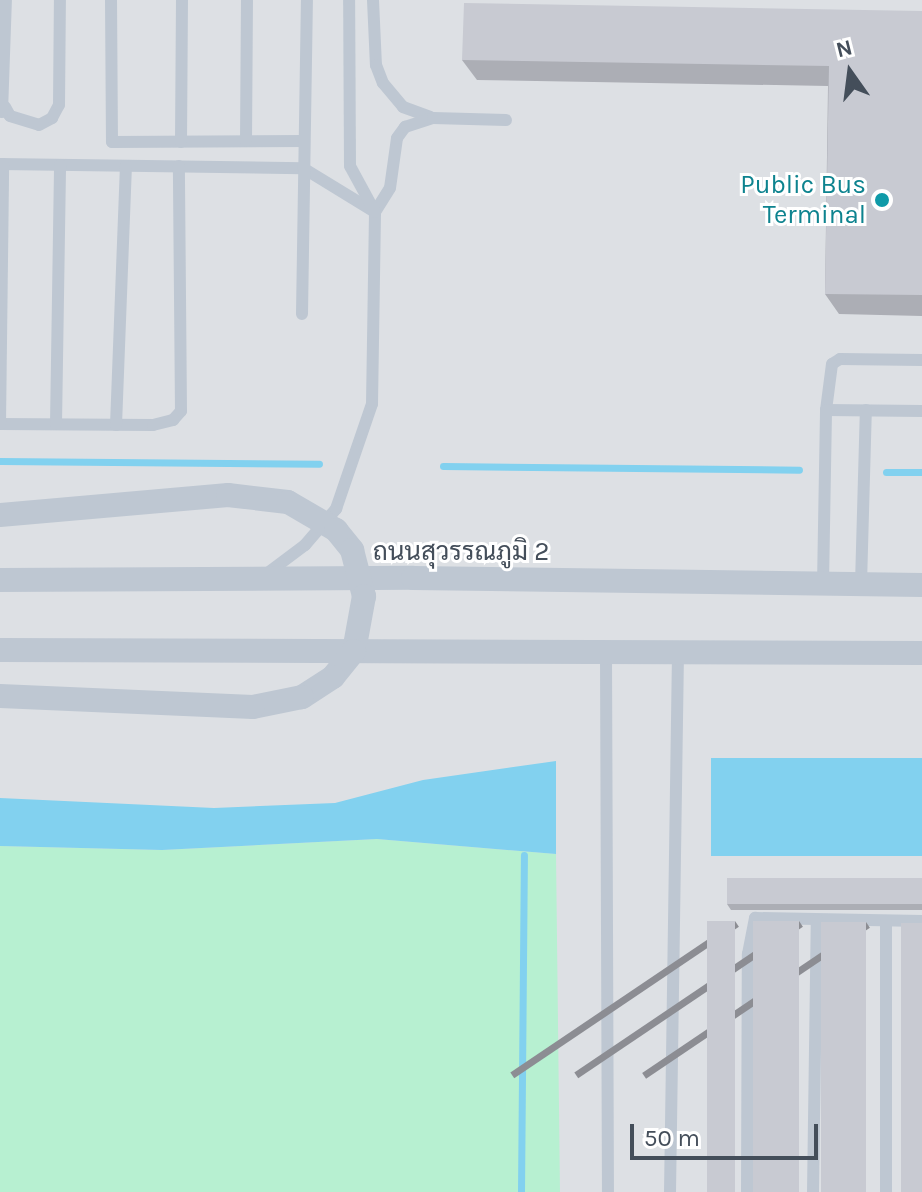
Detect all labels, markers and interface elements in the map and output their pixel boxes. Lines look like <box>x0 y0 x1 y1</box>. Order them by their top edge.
north arrow <box>810 32 890 112</box>
text: N <box>833 34 855 63</box>
place label: Public Bus Terminal <box>740 169 866 230</box>
marker: Public Bus Terminal <box>873 191 891 209</box>
street label: ถนนสุวรรณภูมิ 2 <box>373 536 549 568</box>
scale bar <box>634 1108 822 1158</box>
text: 50 m <box>644 1124 700 1152</box>

